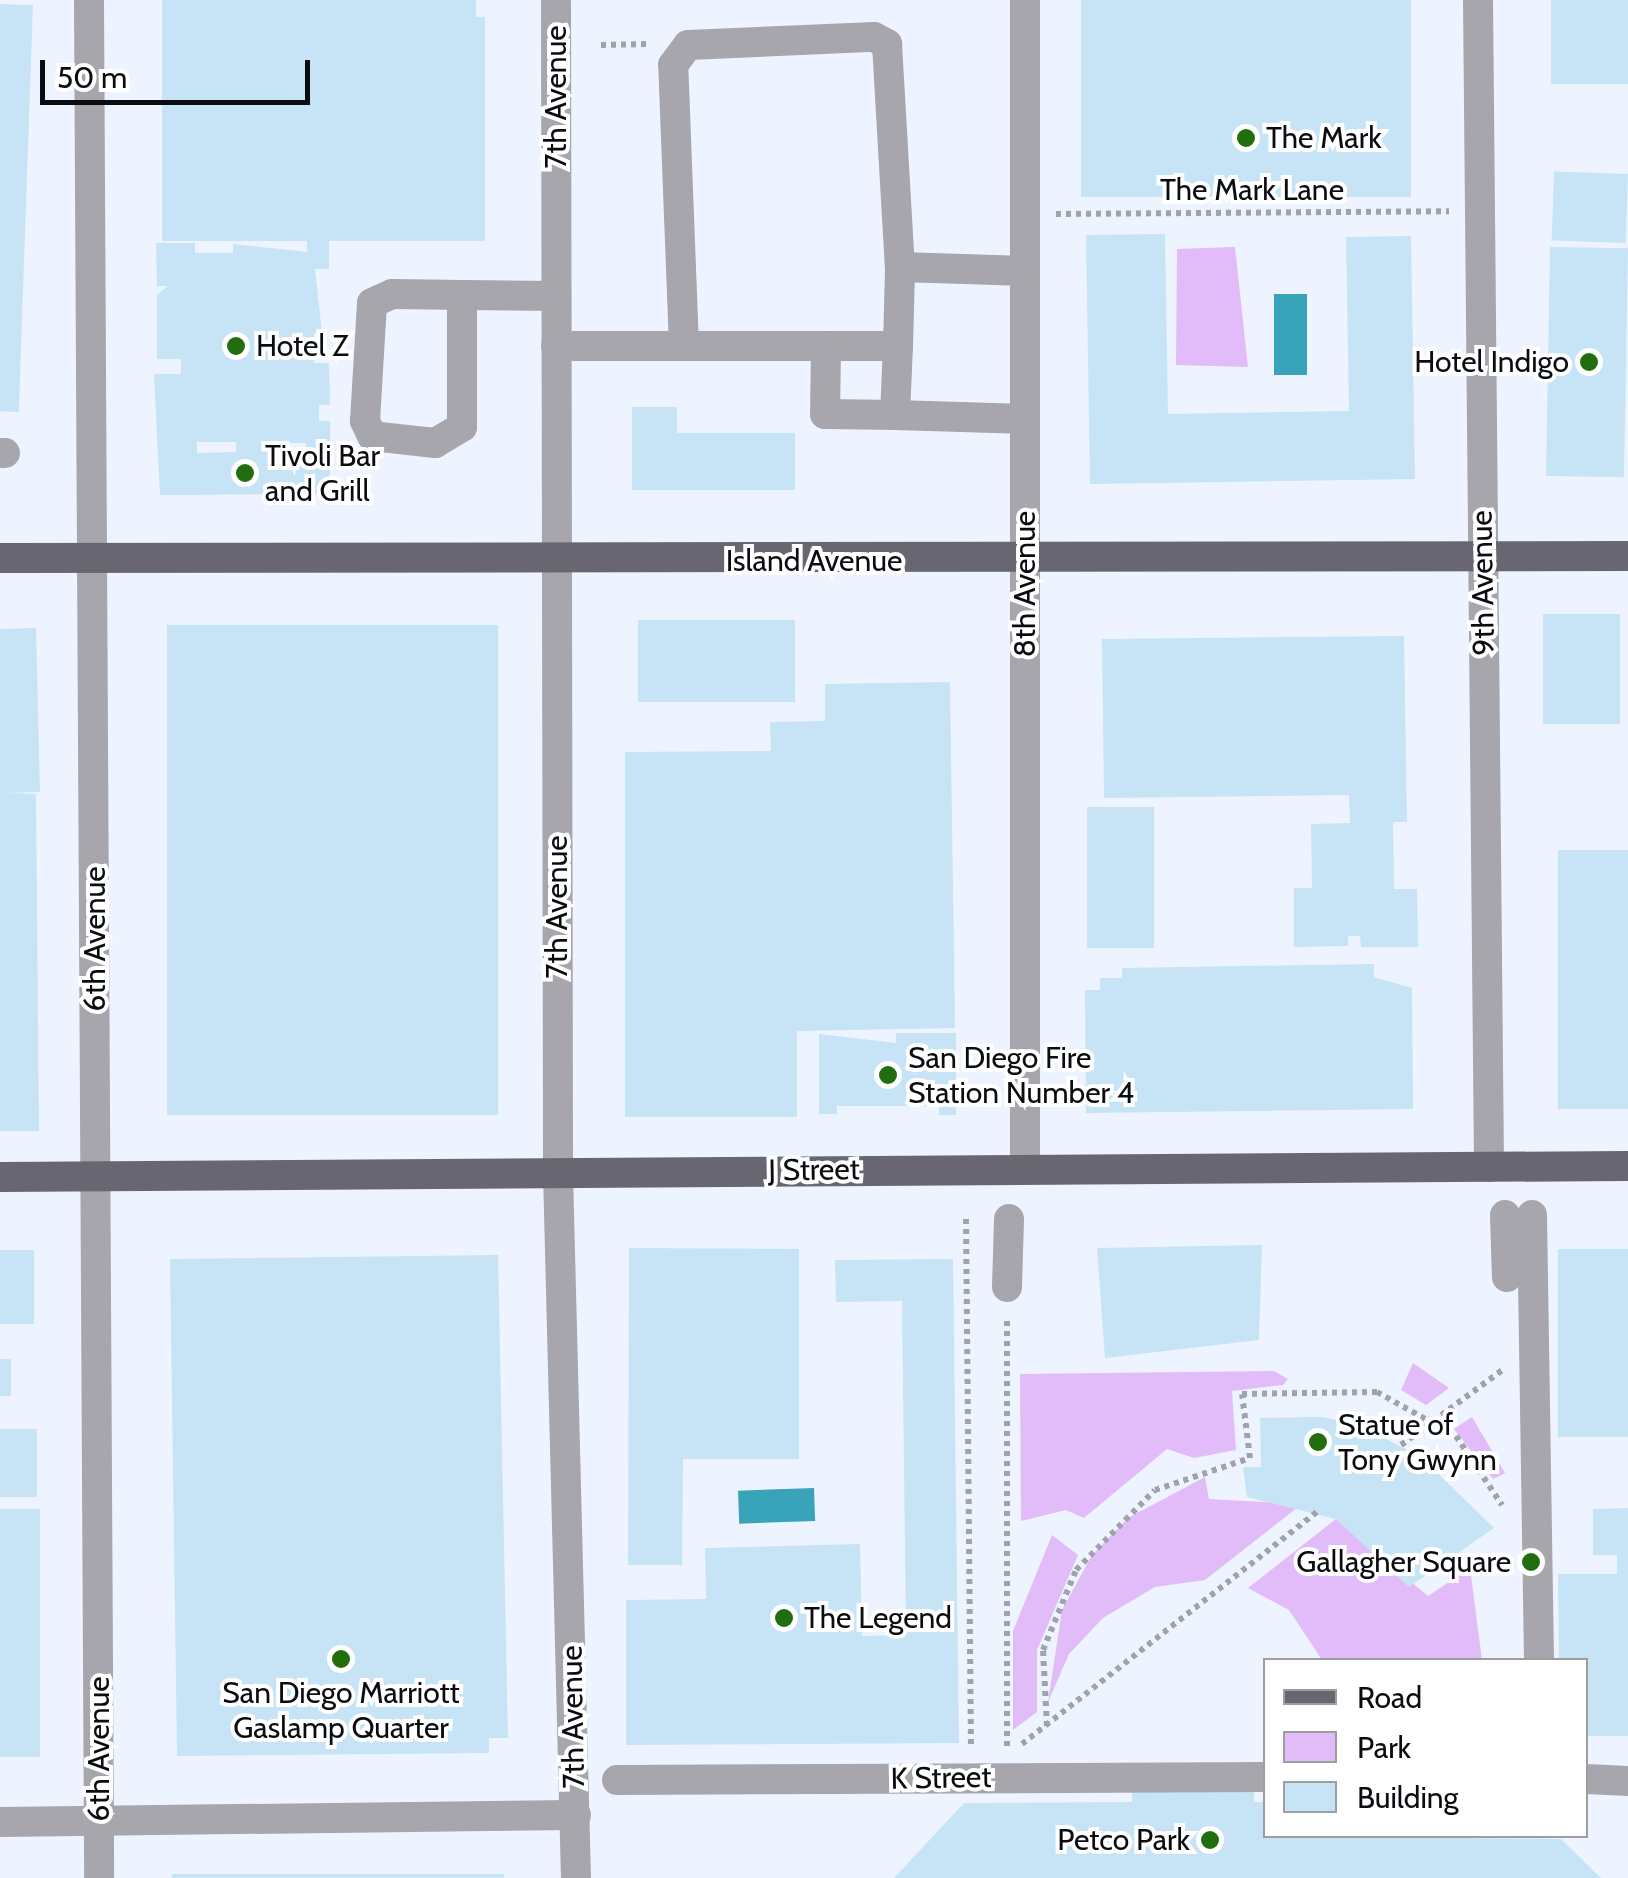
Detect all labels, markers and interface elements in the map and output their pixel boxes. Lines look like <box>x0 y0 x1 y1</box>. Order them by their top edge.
street label: 7th Avenue <box>538 25 574 169</box>
scale bar <box>45 40 315 102</box>
text: 50 m <box>57 59 127 96</box>
place label: The Mark <box>1266 120 1382 156</box>
marker: The Mark <box>1235 127 1257 149</box>
street label: The Mark Lane <box>1160 172 1344 208</box>
place label: Hotel Z <box>256 328 349 364</box>
marker: Hotel Z <box>225 335 247 357</box>
place label: Hotel Indigo <box>1414 344 1569 380</box>
marker: Hotel Indigo <box>1578 351 1600 373</box>
place label: Tivoli Bar and Grill <box>265 438 380 508</box>
marker: Tivoli Bar and Grill <box>234 462 256 484</box>
street label: 9th Avenue <box>1464 510 1502 656</box>
street label: 8th Avenue <box>1007 511 1043 657</box>
street label: Island Avenue <box>726 543 902 579</box>
street label: 7th Avenue <box>539 835 575 979</box>
street label: 6th Avenue <box>77 866 113 1012</box>
place label: San Diego Fire Station Number 4 <box>908 1040 1134 1110</box>
marker: San Diego Fire Station Number 4 <box>877 1064 899 1086</box>
street label: J Street <box>768 1151 860 1189</box>
place label: Statue of Tony Gwynn <box>1338 1407 1497 1478</box>
marker: Statue of Tony Gwynn <box>1307 1431 1329 1453</box>
place label: Gallagher Square <box>1296 1544 1511 1580</box>
marker: Gallagher Square <box>1520 1551 1542 1573</box>
place label: The Legend <box>804 1600 952 1636</box>
marker: The Legend <box>773 1607 795 1629</box>
street label: 7th Avenue <box>554 1645 592 1789</box>
marker: San Diego Marriott Gaslamp Quarter <box>330 1648 352 1670</box>
legend <box>1263 1658 1588 1838</box>
place label: San Diego Marriott Gaslamp Quarter <box>222 1675 460 1746</box>
street label: 6th Avenue <box>81 1676 117 1822</box>
text: Road <box>1357 1679 1422 1716</box>
text: Park <box>1357 1729 1411 1766</box>
street label: K Street <box>890 1759 992 1797</box>
text: Building <box>1357 1779 1459 1816</box>
place label: Petco Park <box>1057 1822 1190 1858</box>
marker: Petco Park <box>1199 1829 1221 1851</box>

